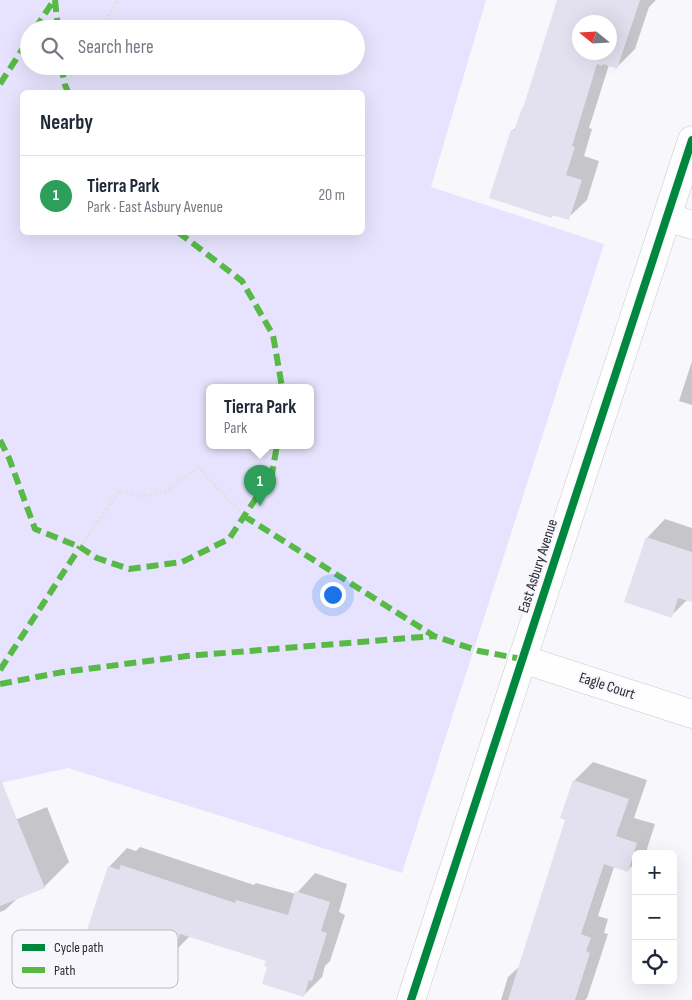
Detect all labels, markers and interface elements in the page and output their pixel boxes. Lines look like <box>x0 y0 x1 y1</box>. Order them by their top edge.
north arrow <box>572 15 617 60</box>
search box <box>20 20 365 75</box>
icon: search <box>38 34 66 62</box>
text: Search here <box>78 36 154 59</box>
text: Nearby <box>40 110 93 135</box>
text: Tierra Park <box>87 175 160 198</box>
text: 1 <box>53 186 59 205</box>
text: 20 m <box>318 186 345 205</box>
text: Park · East Asbury Avenue <box>87 198 223 217</box>
popup <box>206 384 314 449</box>
text: Tierra Park <box>224 396 296 419</box>
text: Park <box>224 419 247 438</box>
pin: 1 <box>244 465 276 506</box>
street label: East Asbury Avenue <box>514 517 562 615</box>
your location <box>320 582 346 608</box>
street label: Eagle Court <box>577 668 638 704</box>
map controls <box>632 850 677 985</box>
button: + <box>632 850 677 895</box>
button: − <box>632 895 677 940</box>
legend <box>12 930 178 988</box>
text: Cycle path <box>54 939 104 956</box>
button: locate <box>632 940 677 985</box>
text: Path <box>54 962 75 979</box>

